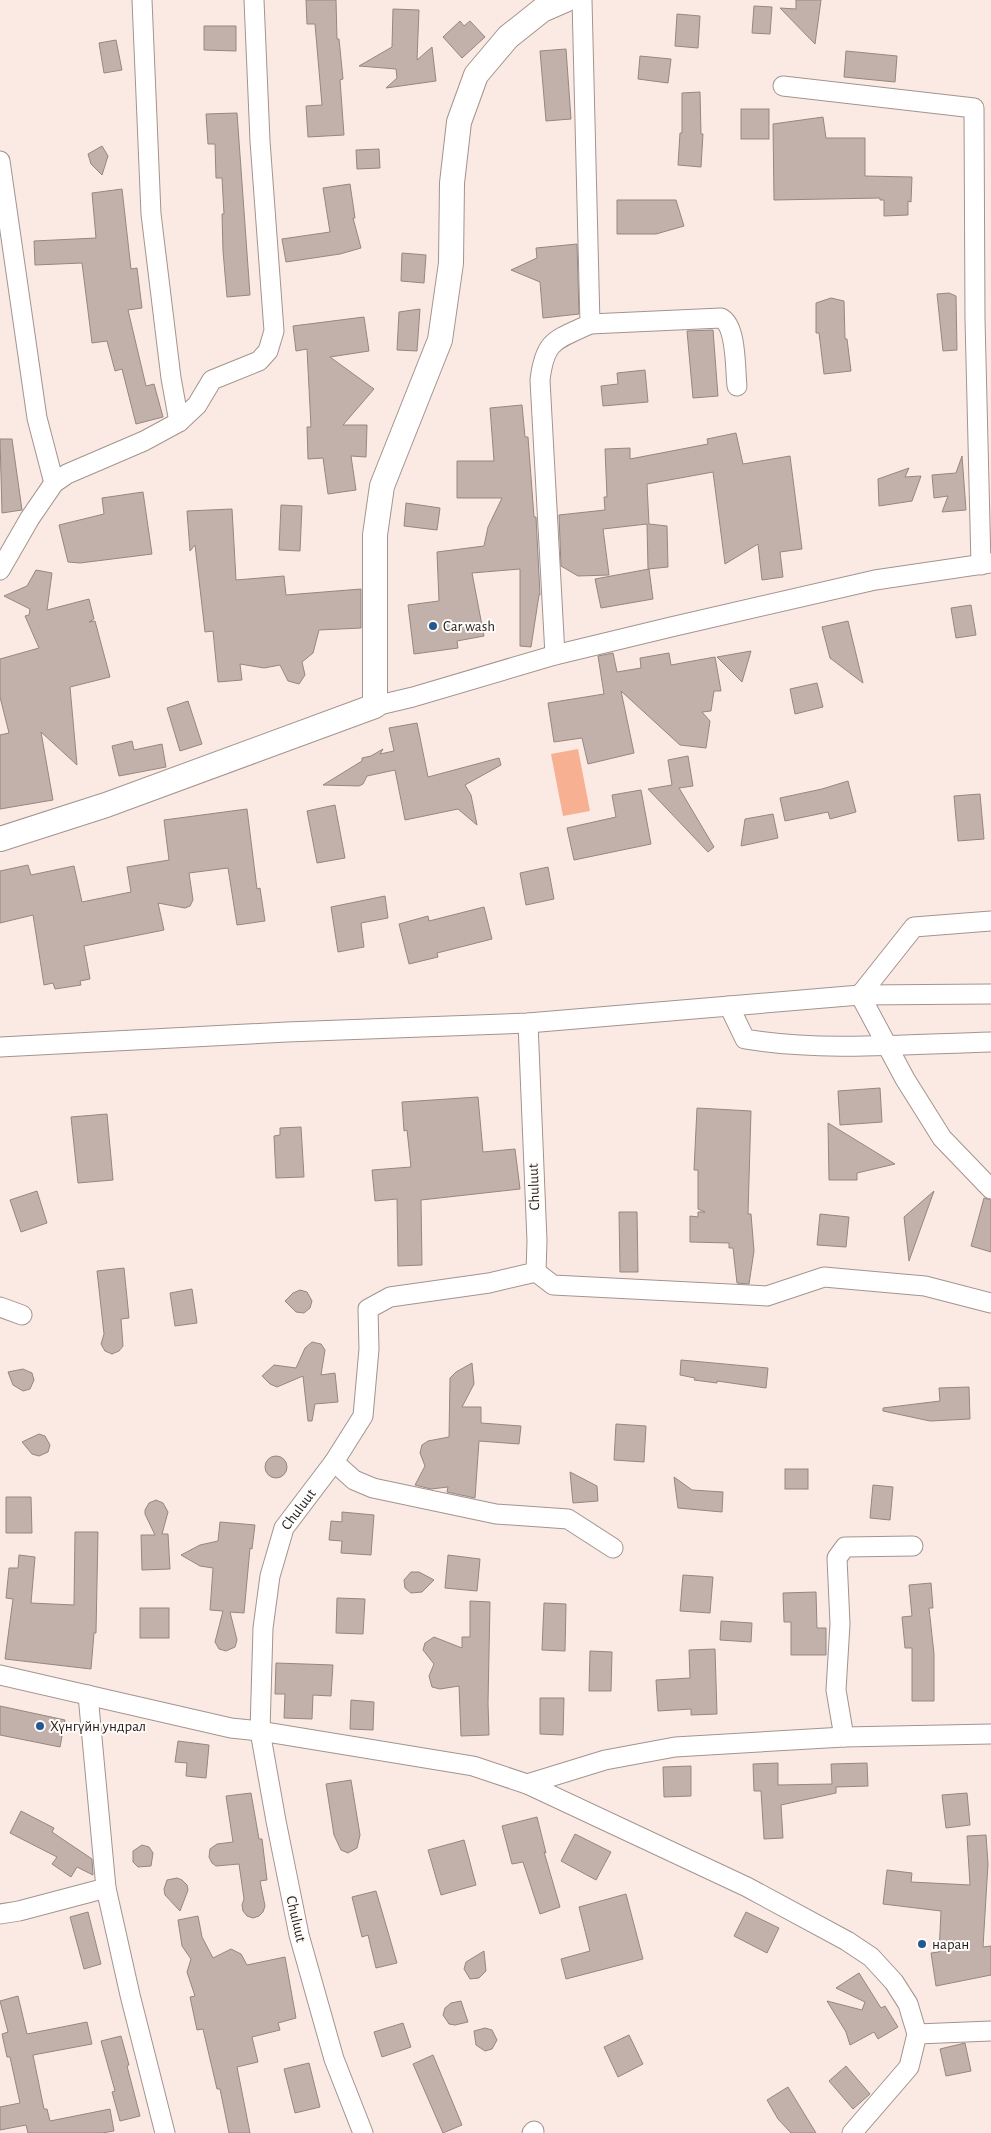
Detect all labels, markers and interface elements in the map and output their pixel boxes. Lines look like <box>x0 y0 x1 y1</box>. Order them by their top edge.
place label: Car wash <box>443 619 495 634</box>
marker: Car wash <box>427 620 439 632</box>
street label: Chuluut <box>526 1163 542 1211</box>
street label: Chuluut <box>278 1486 318 1533</box>
place label: Хүнгүйн ундрал <box>50 1719 146 1734</box>
marker: Хүнгүйн ундрал <box>34 1720 46 1732</box>
street label: Chuluut <box>283 1894 309 1944</box>
place label: наран <box>932 1937 969 1952</box>
marker: наран <box>916 1938 928 1950</box>

